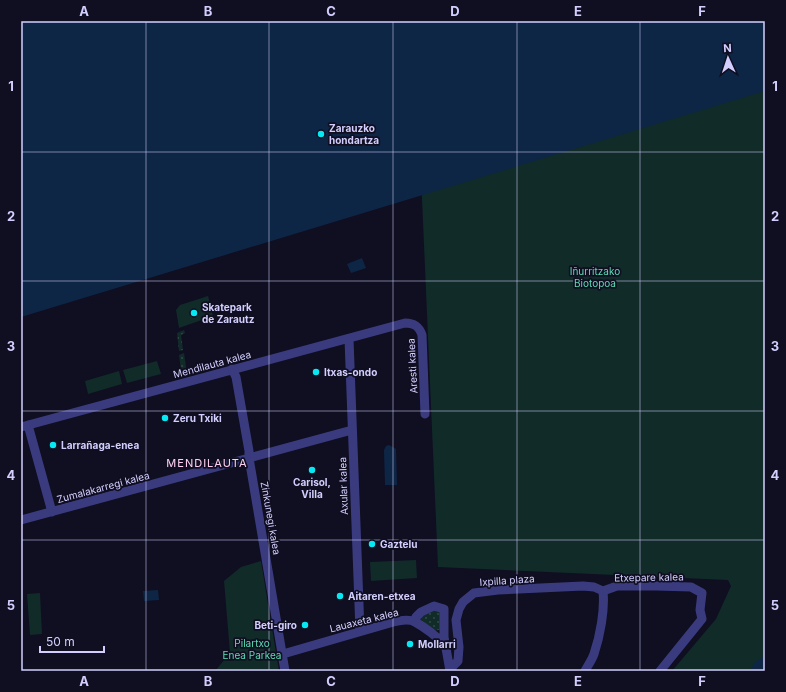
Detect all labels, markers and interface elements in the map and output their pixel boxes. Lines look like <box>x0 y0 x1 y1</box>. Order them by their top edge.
text: A <box>79 3 89 19</box>
text: B <box>204 3 213 19</box>
text: C <box>326 3 336 19</box>
text: D <box>450 3 460 19</box>
text: E <box>574 3 582 19</box>
text: F <box>698 3 706 19</box>
north arrow <box>708 38 748 78</box>
text: N <box>723 41 732 55</box>
text: 1 <box>8 78 14 94</box>
text: 1 <box>772 78 778 94</box>
place label: Zarauzko hondartza <box>329 122 379 146</box>
marker: Zarauzko hondartza <box>316 129 326 139</box>
text: 2 <box>7 208 15 224</box>
text: 2 <box>771 208 779 224</box>
park label: Iñurritzako Biotopoa <box>570 265 620 289</box>
place label: Skatepark de Zarautz <box>202 301 255 325</box>
marker: Skatepark de Zarautz <box>189 308 199 318</box>
text: 3 <box>7 338 15 354</box>
street label: Aresti kalea <box>405 338 419 394</box>
text: 3 <box>771 338 779 354</box>
street label: Mendilauta kalea <box>172 348 252 380</box>
place label: Itxas-ondo <box>324 366 377 378</box>
marker: Itxas-ondo <box>311 367 321 377</box>
place label: Zeru Txiki <box>173 412 222 424</box>
marker: Zeru Txiki <box>160 413 170 423</box>
place label: Larrañaga-enea <box>61 439 139 452</box>
marker: Larrañaga-enea <box>48 440 58 450</box>
district label: MENDILAUTA <box>166 456 248 470</box>
street label: Axular kalea <box>336 457 350 515</box>
marker: Carisol, Villa <box>307 465 317 475</box>
text: 4 <box>7 467 16 483</box>
text: 4 <box>771 467 780 483</box>
street label: Zumalakarregi kalea <box>55 469 151 505</box>
place label: Carisol, Villa <box>293 476 331 500</box>
street label: Zinkunegi kalea <box>259 480 283 556</box>
place label: Gaztelu <box>380 538 418 550</box>
marker: Gaztelu <box>367 539 377 549</box>
street label: Etxepare kalea <box>614 570 684 584</box>
street label: Ixpilla plaza <box>479 572 535 588</box>
place label: Aitaren-etxea <box>348 590 416 602</box>
marker: Aitaren-etxea <box>335 591 345 601</box>
text: 5 <box>7 597 15 613</box>
text: 5 <box>771 597 779 613</box>
street label: Lauaxeta kalea <box>328 606 400 634</box>
place label: Beti-giro <box>254 619 297 632</box>
marker: Beti-giro <box>300 620 310 630</box>
scale bar <box>40 628 104 654</box>
text: 50 m <box>46 634 75 649</box>
park label: Pilartxo Enea Parkea <box>222 637 282 661</box>
place label: Mollarri <box>418 638 456 650</box>
marker: Mollarri <box>405 639 415 649</box>
text: A <box>79 673 89 689</box>
text: B <box>204 673 213 689</box>
text: C <box>326 673 336 689</box>
text: D <box>450 673 460 689</box>
text: E <box>574 673 582 689</box>
text: F <box>698 673 706 689</box>

